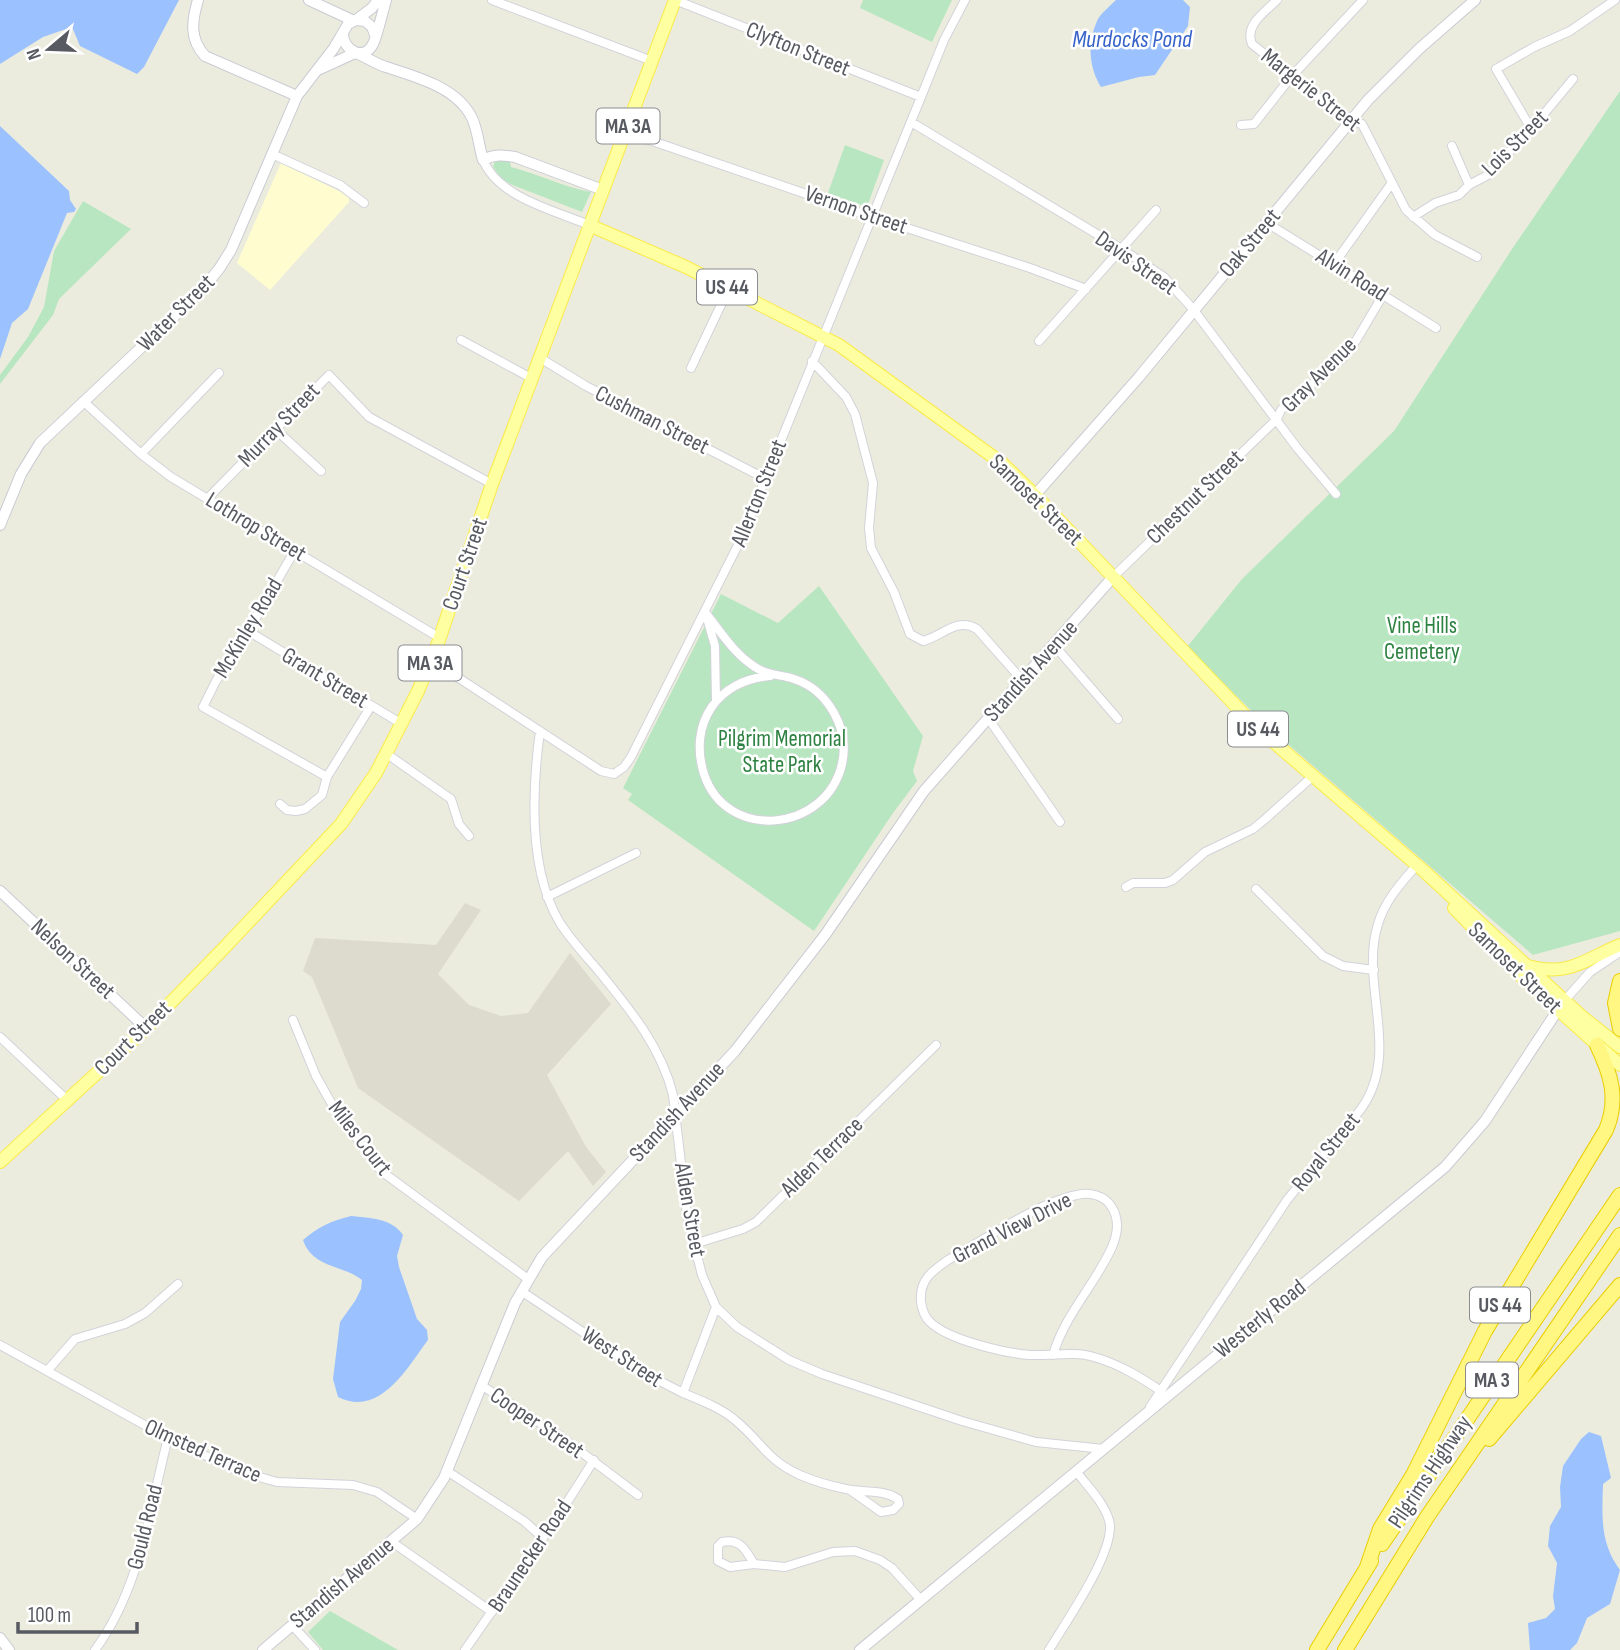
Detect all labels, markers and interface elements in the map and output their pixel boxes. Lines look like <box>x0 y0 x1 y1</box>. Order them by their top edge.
north arrow <box>14 14 84 84</box>
street label: Clyfton Street <box>742 16 854 82</box>
water label: Murdocks Pond <box>1072 25 1193 54</box>
street label: Margerie Street <box>1255 42 1367 138</box>
text: N <box>22 46 47 63</box>
street label: Lois Street <box>1476 104 1554 182</box>
road number: MA 3A <box>596 108 660 144</box>
street label: Vernon Street <box>801 179 911 241</box>
street label: Oak Street <box>1213 203 1287 283</box>
street label: Davis Street <box>1090 225 1182 301</box>
street label: Alvin Road <box>1310 242 1393 308</box>
street label: Water Street <box>131 268 221 358</box>
road number: US 44 <box>697 270 757 304</box>
street label: Gray Avenue <box>1275 331 1363 419</box>
street label: Murray Street <box>232 377 326 473</box>
street label: Cushman Street <box>590 379 714 461</box>
street label: Allerton Street <box>724 435 793 552</box>
street label: Chestnut Street <box>1141 444 1249 550</box>
street label: Samoset Street <box>983 448 1089 552</box>
street label: Lothrop Street <box>201 486 311 568</box>
street label: Court Street <box>436 514 494 614</box>
street label: McKinley Road <box>207 573 289 683</box>
park label: Vine Hills Cemetery <box>1384 612 1460 666</box>
street label: Standish Avenue <box>978 614 1084 728</box>
street label: Grant Street <box>277 641 373 715</box>
road number: MA 3A <box>398 646 462 680</box>
road number: US 44 <box>1228 712 1288 746</box>
park label: Pilgrim Memorial State Park <box>718 725 846 779</box>
street label: Nelson Street <box>25 913 121 1005</box>
street label: Samoset Street <box>1462 916 1568 1020</box>
street label: Court Street <box>89 995 177 1081</box>
street label: Standish Avenue <box>623 1056 731 1168</box>
street label: Miles Court <box>322 1095 398 1181</box>
street label: Royal Street <box>1286 1107 1366 1197</box>
street label: Alden Terrace <box>774 1111 869 1204</box>
street label: Alden Street <box>668 1160 712 1259</box>
street label: Grand View Drive <box>948 1186 1076 1270</box>
street label: Westerly Road <box>1208 1274 1312 1364</box>
road number: US 44 <box>1470 1288 1530 1322</box>
street label: West Street <box>576 1320 668 1394</box>
road number: MA 3 <box>1466 1362 1518 1398</box>
street label: Cooper Street <box>485 1381 589 1465</box>
street label: Pilgrims Highway <box>1382 1410 1478 1534</box>
street label: Olmsted Terrace <box>140 1413 266 1489</box>
street label: Gould Road <box>121 1482 169 1572</box>
street label: Braunecker Road <box>482 1495 578 1617</box>
street label: Standish Avenue <box>284 1531 400 1635</box>
scale bar <box>18 1590 136 1634</box>
text: 100 m <box>28 1603 71 1628</box>

